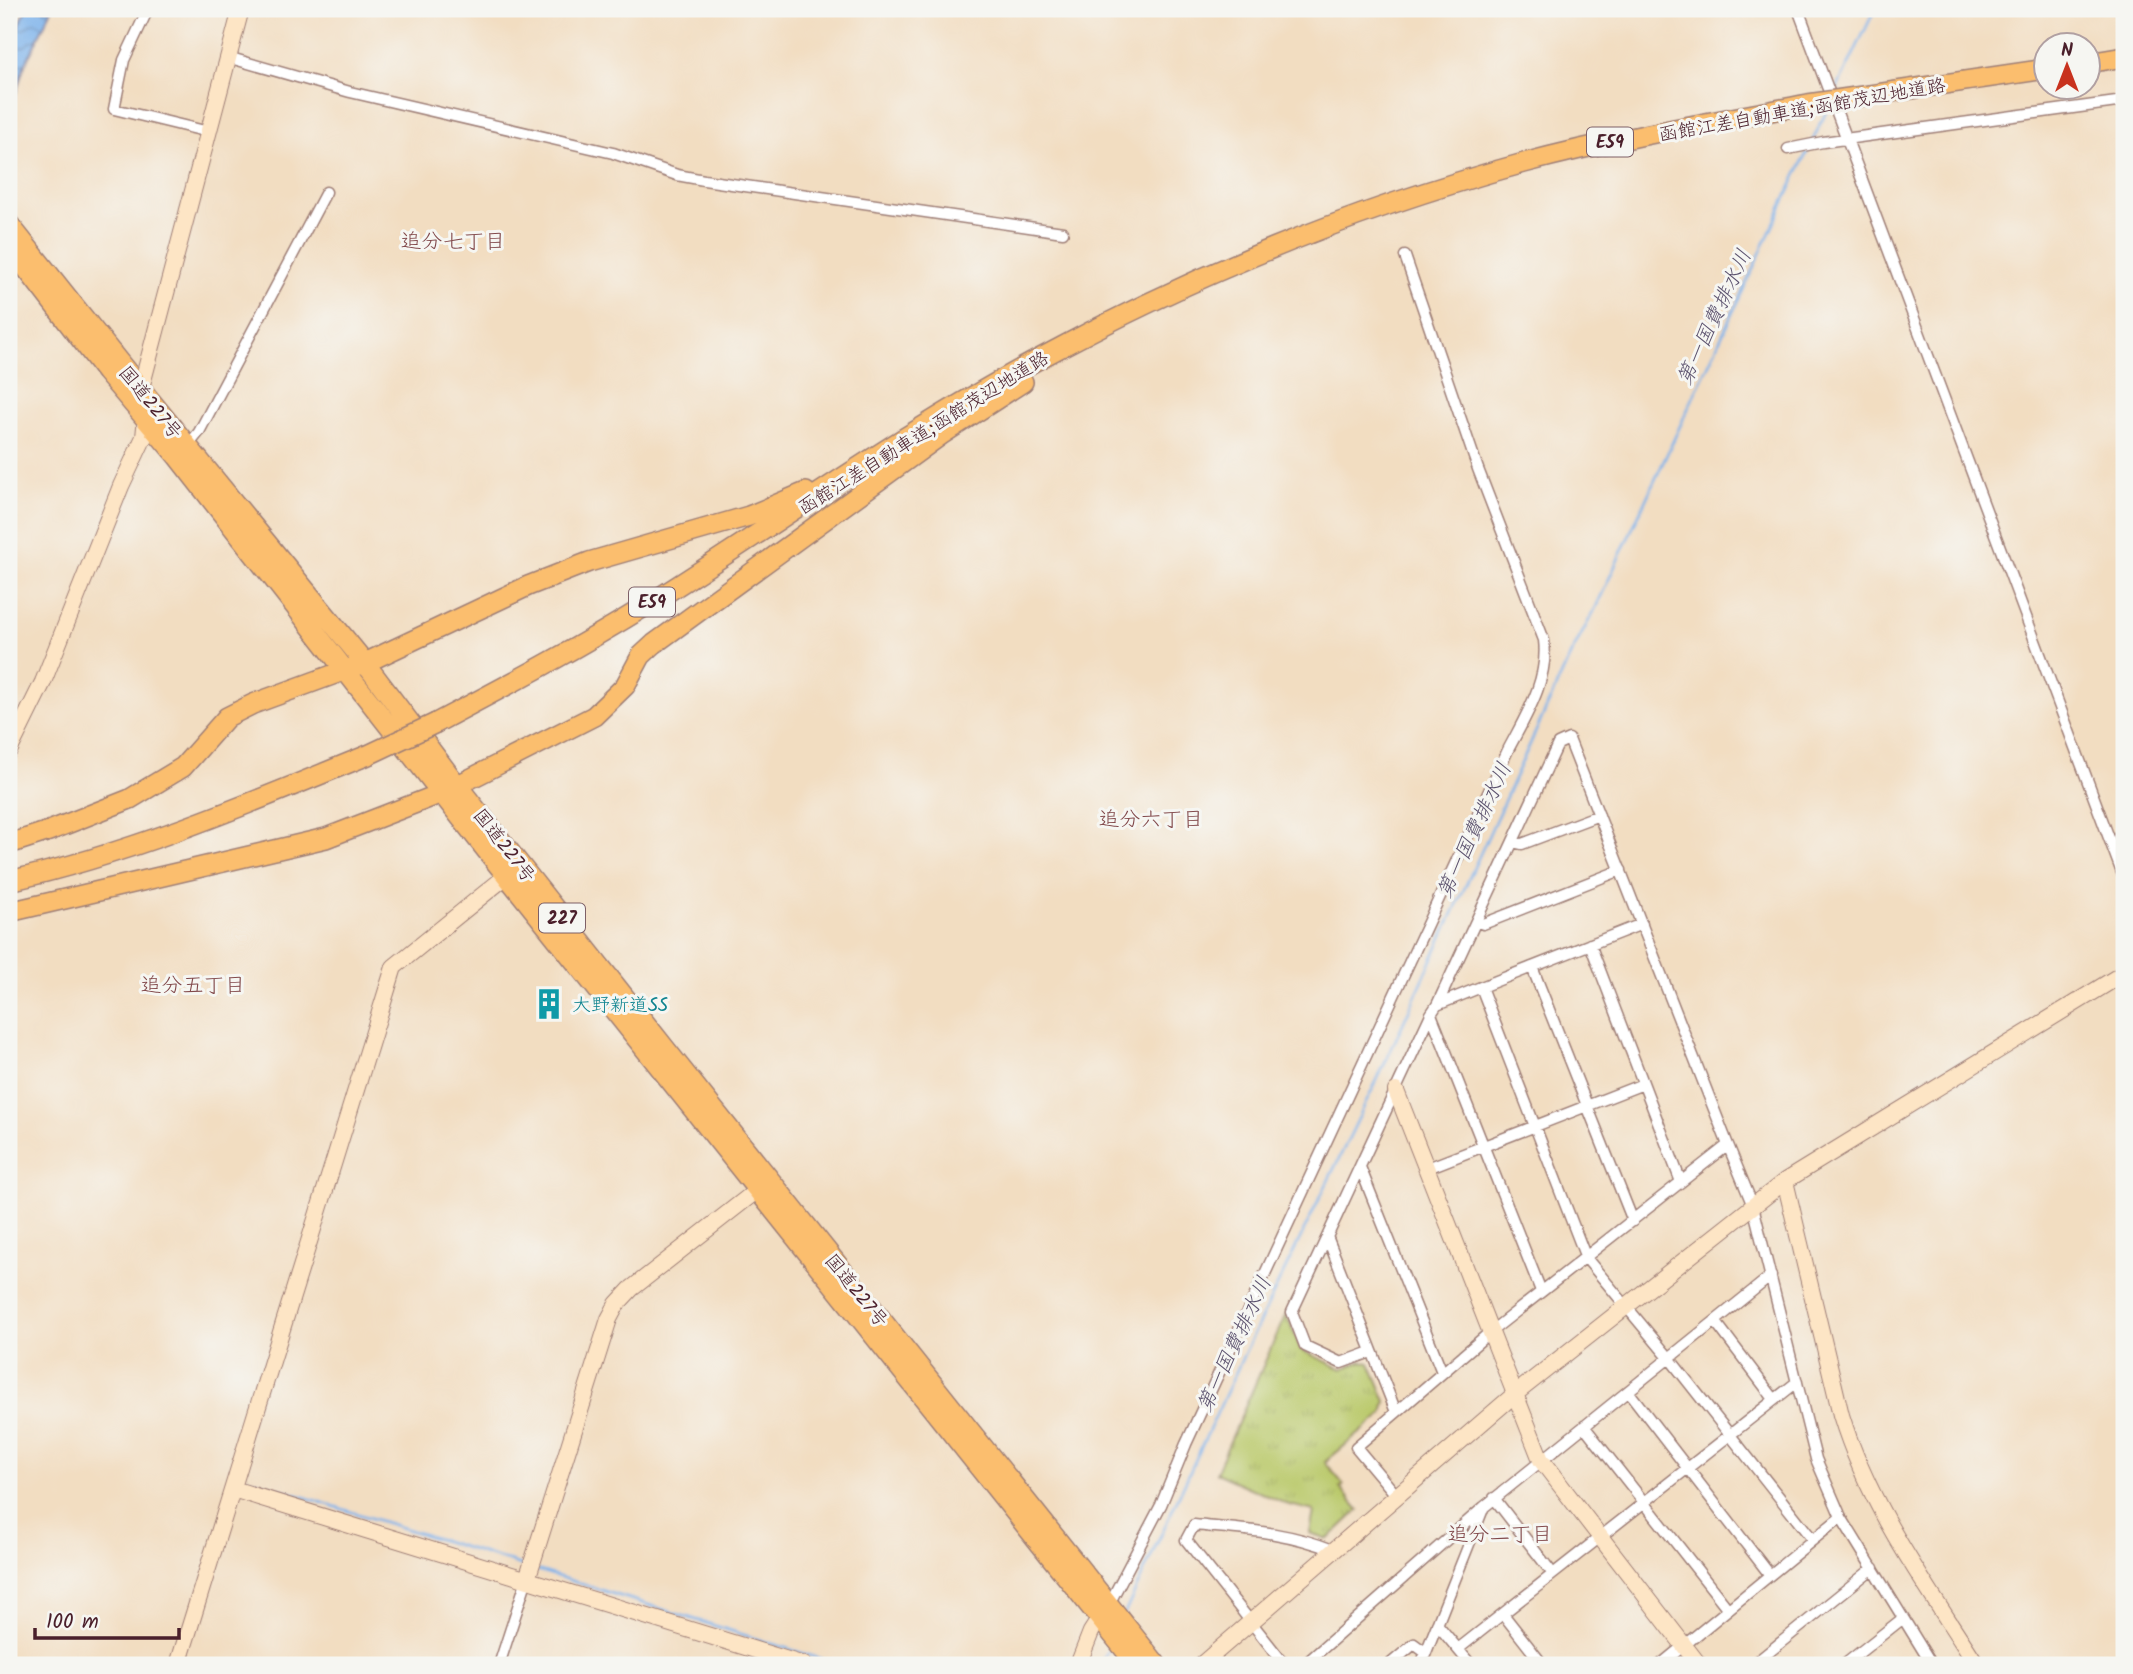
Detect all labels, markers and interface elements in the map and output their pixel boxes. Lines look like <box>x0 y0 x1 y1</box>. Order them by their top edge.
north arrow <box>2032 32 2102 102</box>
text: N <box>2061 36 2073 66</box>
street label: 函館江差自動車道;函館茂辺地道路 <box>1657 71 1948 151</box>
road number: E59 <box>1587 127 1633 156</box>
district label: 追分七丁目 <box>401 226 506 259</box>
water label: 第一国費排水川 <box>1669 244 1761 391</box>
street label: 函館江差自動車道;函館茂辺地道路 <box>793 344 1055 523</box>
street label: 国道227号 <box>110 360 189 447</box>
road number: E59 <box>629 588 675 616</box>
water label: 第一国費排水川 <box>1429 757 1521 904</box>
street label: 国道227号 <box>465 802 542 890</box>
district label: 追分六丁目 <box>1099 804 1204 837</box>
road number: 227 <box>539 903 585 932</box>
district label: 追分五丁目 <box>141 970 246 1003</box>
building icon: 大野新道SS <box>532 987 566 1021</box>
place label: 大野新道SS <box>572 991 668 1021</box>
street label: 国道227号 <box>816 1248 895 1335</box>
water label: 第一国費排水川 <box>1189 1271 1281 1418</box>
district label: 追分二丁目 <box>1448 1519 1553 1552</box>
scale bar <box>35 1597 178 1641</box>
text: 100 m <box>46 1606 99 1639</box>

